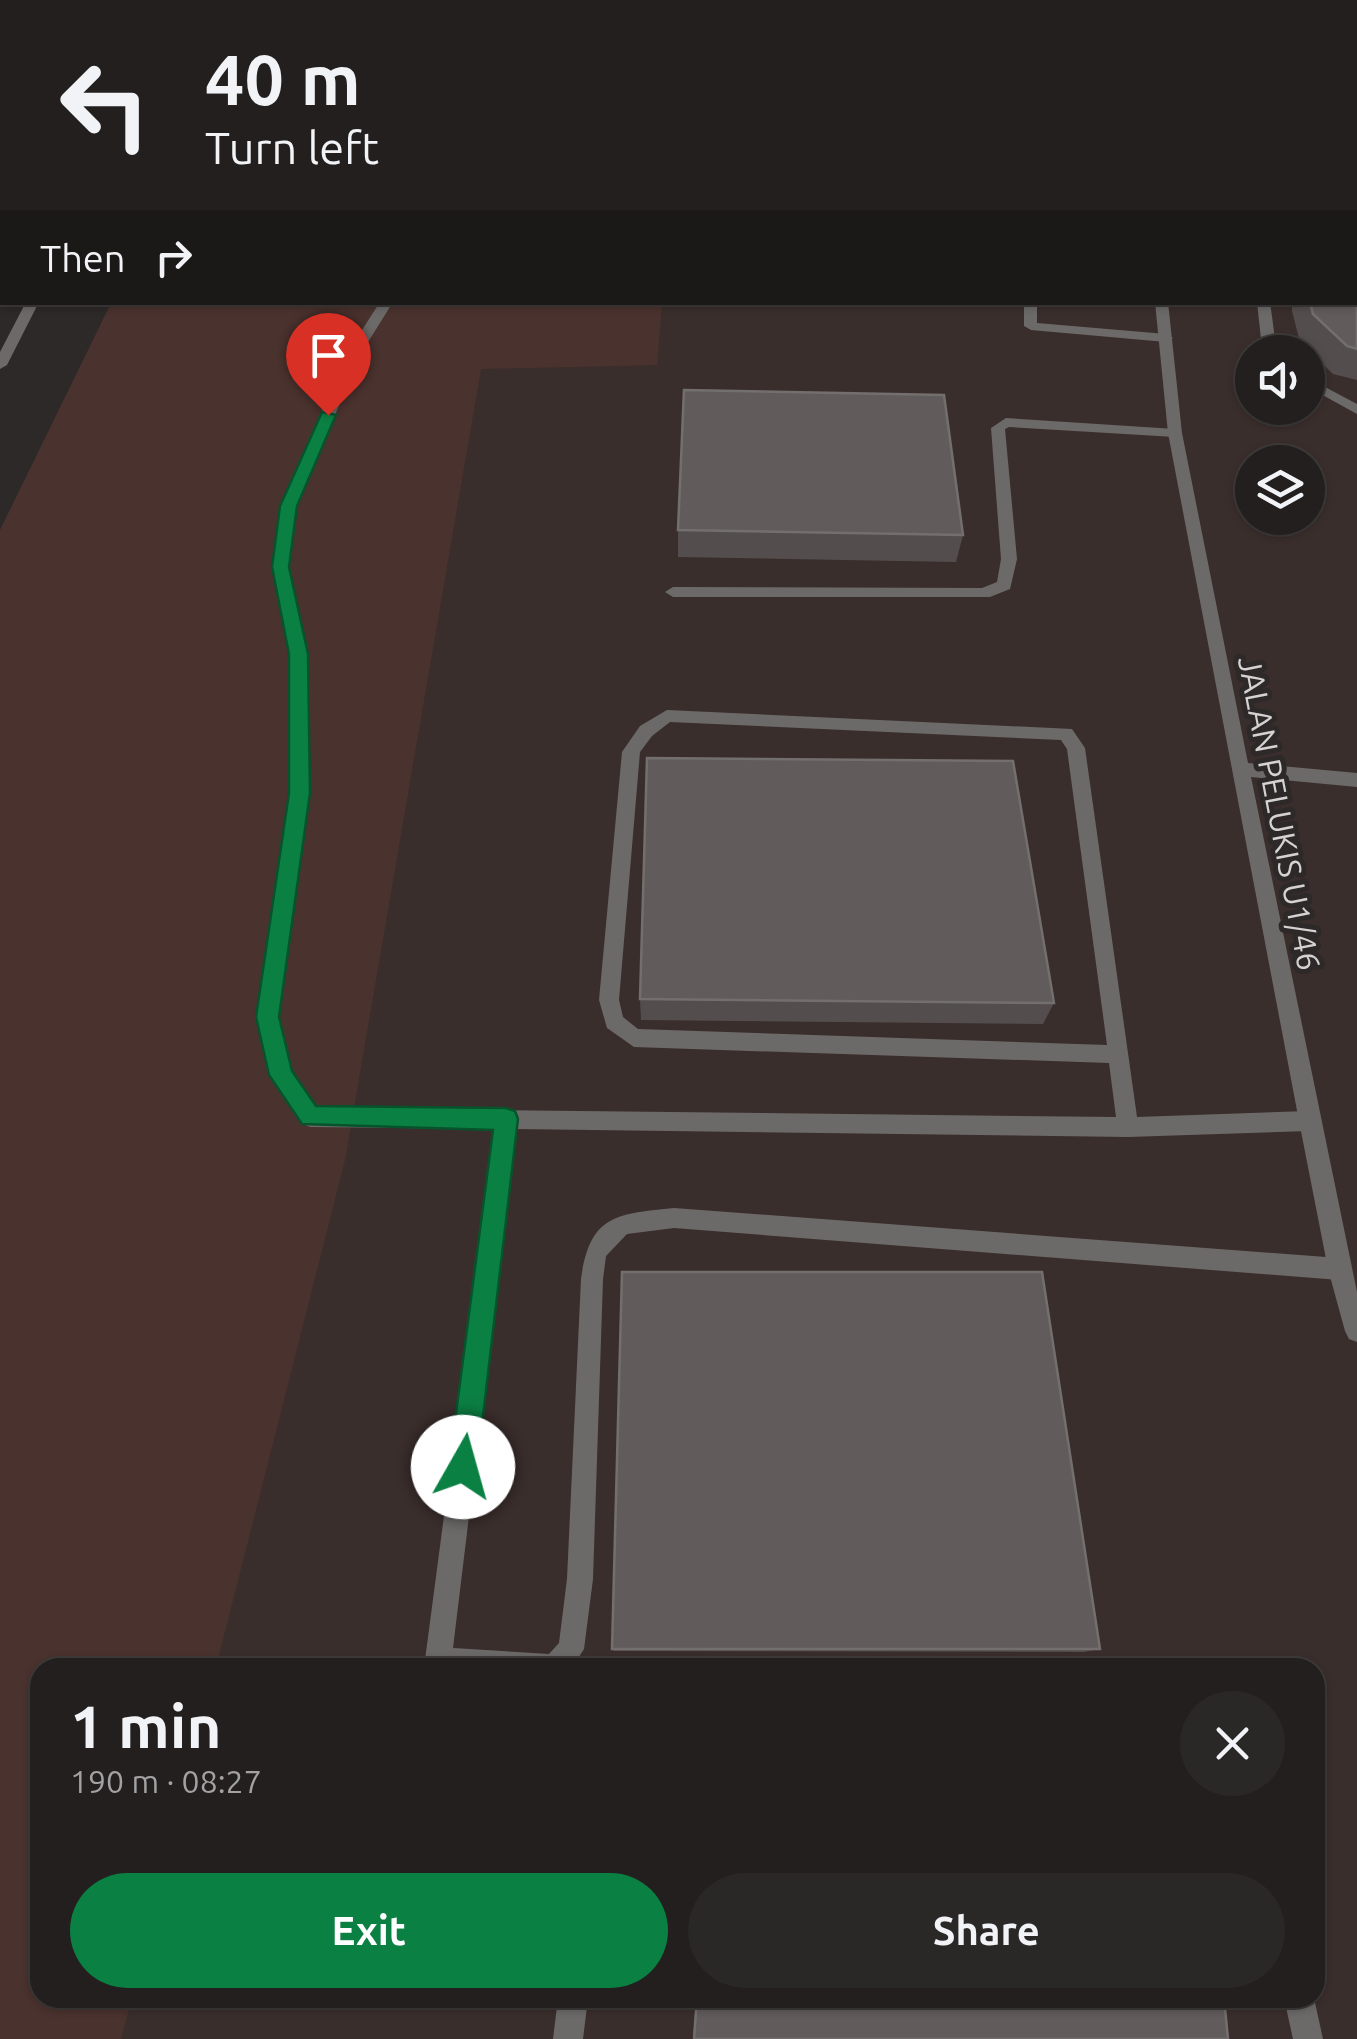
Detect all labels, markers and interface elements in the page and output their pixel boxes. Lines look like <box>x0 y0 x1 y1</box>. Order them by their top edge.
icon: left <box>40 40 170 170</box>
text: 40 m <box>205 40 361 118</box>
text: Turn left <box>205 122 379 173</box>
icon: right <box>146 230 201 285</box>
text: Then <box>40 237 126 279</box>
pin <box>286 313 371 416</box>
icon: arrive <box>301 328 356 383</box>
map controls <box>1235 335 1325 535</box>
button: sound <box>1235 335 1325 425</box>
button: layers <box>1235 445 1325 535</box>
street label: JALAN PELUKIS U1/46 <box>1232 653 1328 973</box>
position arrow <box>411 1415 515 1519</box>
button: close <box>1180 1691 1285 1796</box>
text: 1 min <box>70 1692 222 1759</box>
text: 190 m · 08:27 <box>70 1763 262 1799</box>
button: Exit <box>70 1873 668 1988</box>
button: Share <box>688 1873 1285 1988</box>

